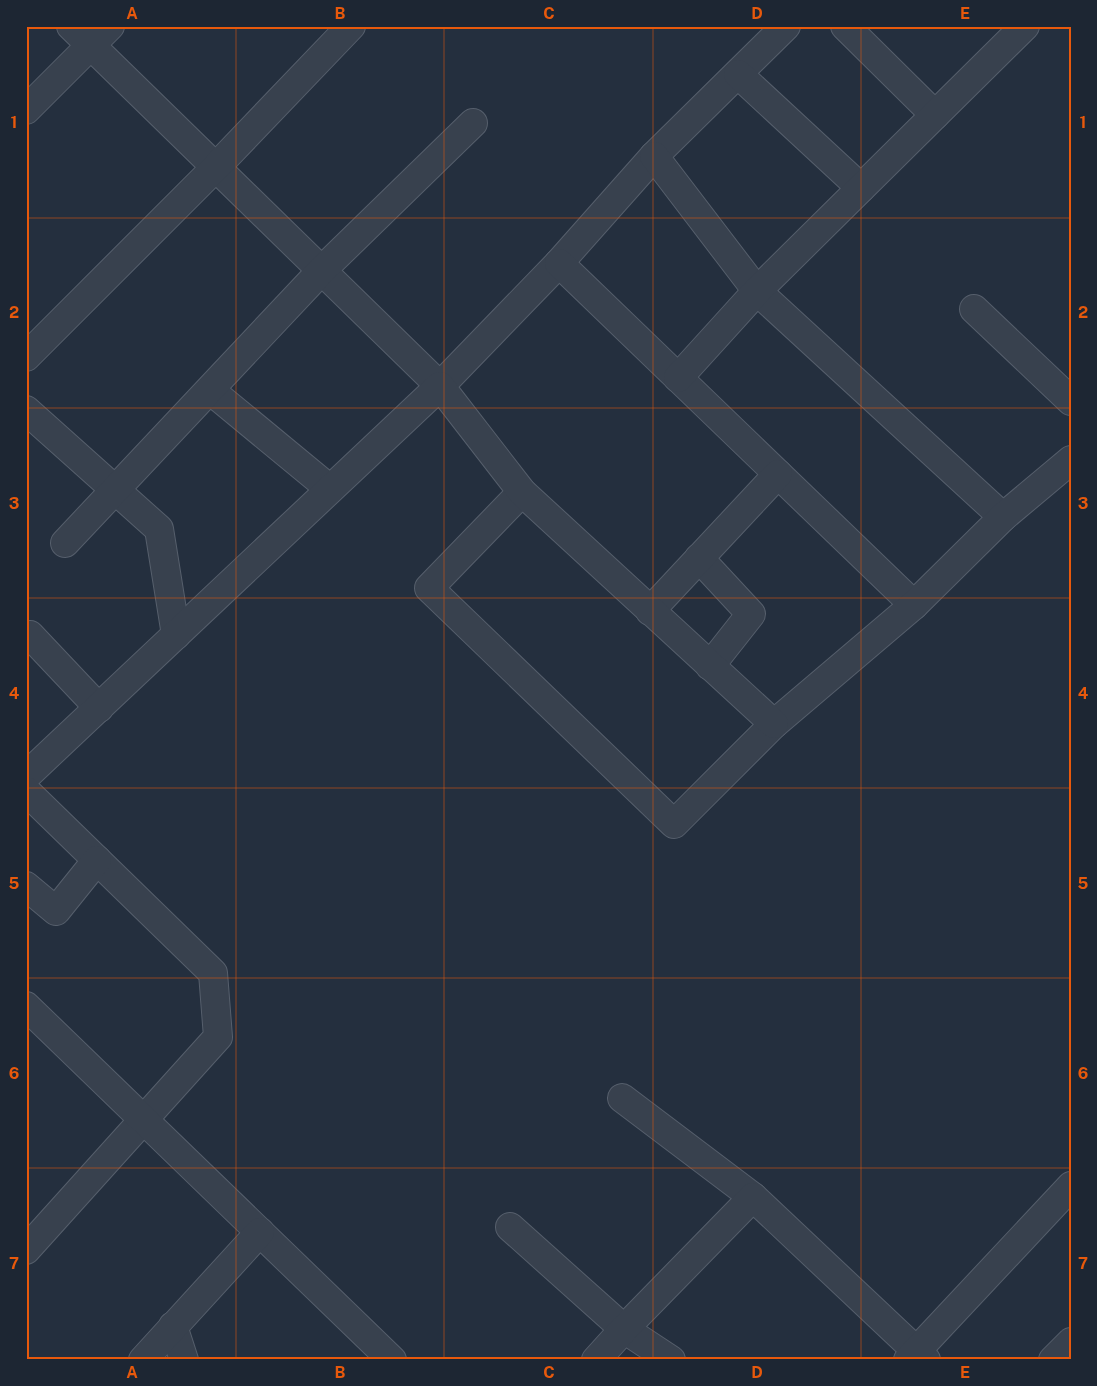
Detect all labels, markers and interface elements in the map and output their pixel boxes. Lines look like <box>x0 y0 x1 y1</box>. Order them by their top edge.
text: A <box>126 4 138 23</box>
text: B <box>335 4 346 23</box>
text: C <box>543 4 555 23</box>
text: D <box>751 4 763 23</box>
text: E <box>960 4 970 23</box>
text: 1 <box>11 113 17 132</box>
text: 1 <box>1080 113 1086 132</box>
text: 2 <box>9 303 19 322</box>
text: 2 <box>1078 303 1088 322</box>
text: 3 <box>9 494 19 513</box>
text: 3 <box>1078 494 1088 513</box>
text: 4 <box>9 684 20 703</box>
text: 4 <box>1078 684 1089 703</box>
text: 5 <box>9 874 20 893</box>
text: 5 <box>1078 874 1089 893</box>
text: 6 <box>9 1064 19 1083</box>
text: 6 <box>1078 1064 1088 1083</box>
text: 7 <box>9 1254 19 1273</box>
text: 7 <box>1078 1254 1088 1273</box>
text: A <box>126 1363 138 1382</box>
text: B <box>335 1363 346 1382</box>
text: C <box>543 1363 555 1382</box>
text: D <box>751 1363 763 1382</box>
text: E <box>960 1363 970 1382</box>

